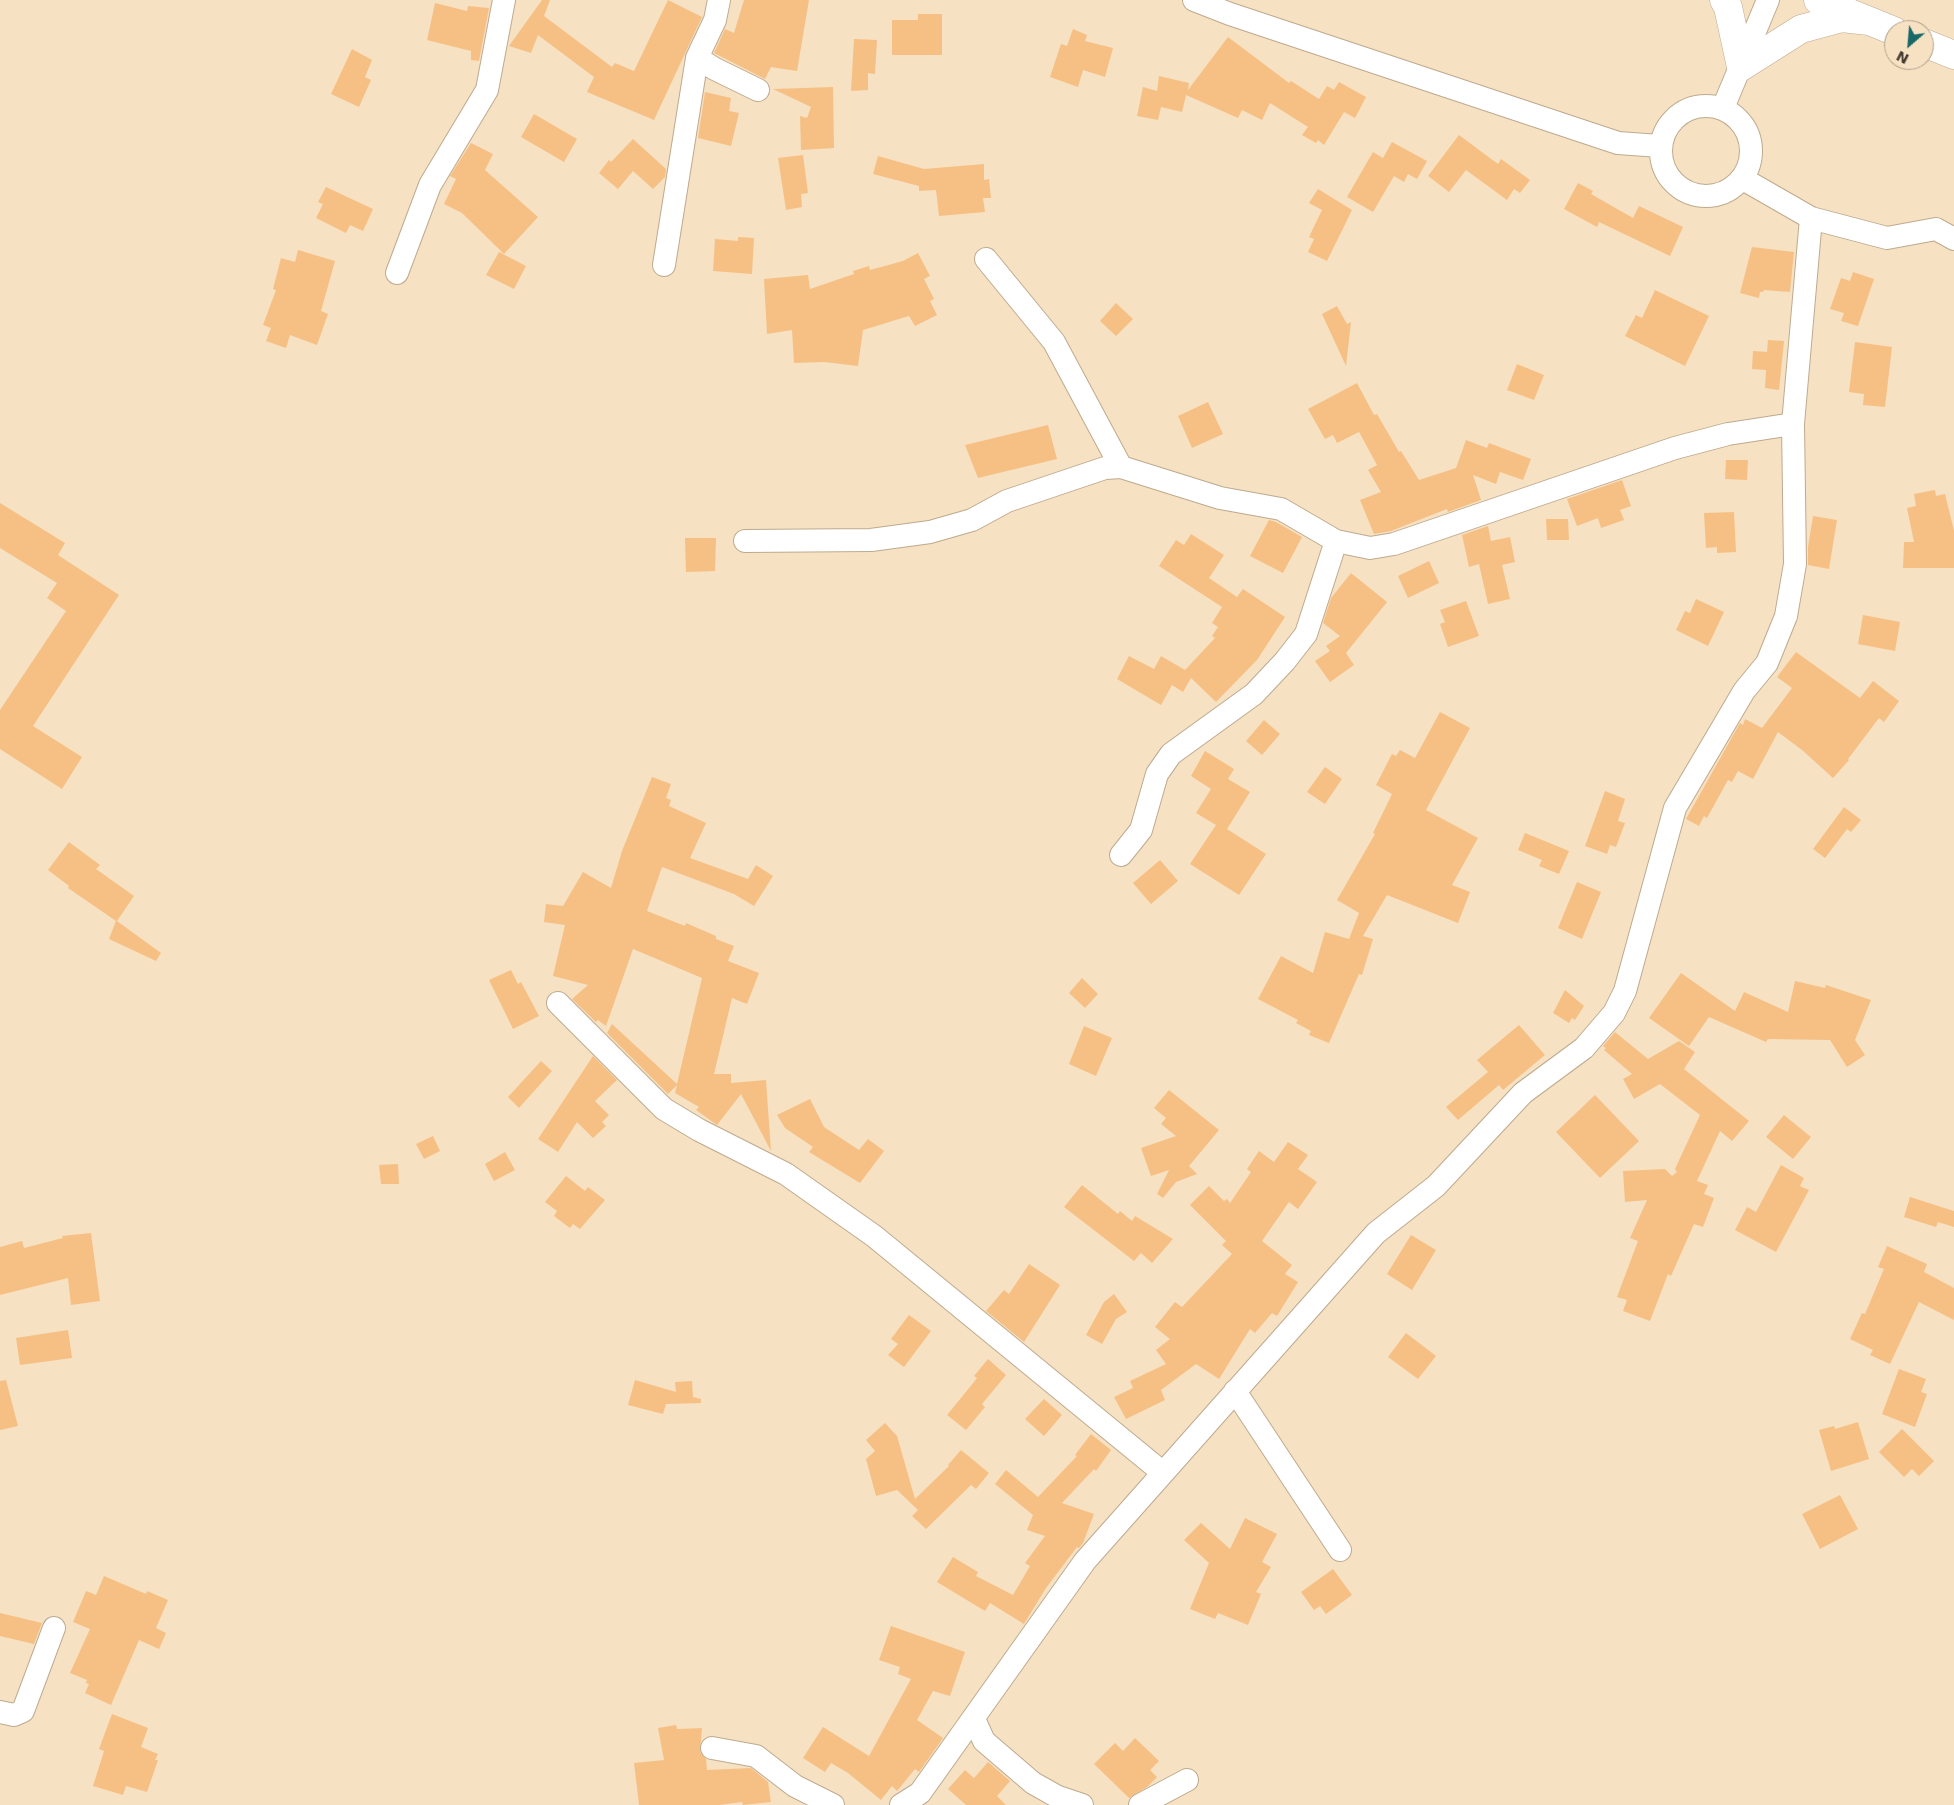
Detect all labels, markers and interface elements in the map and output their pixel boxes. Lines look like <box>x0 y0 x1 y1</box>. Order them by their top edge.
north arrow <box>1884 20 1934 70</box>
text: N <box>1894 48 1911 67</box>

